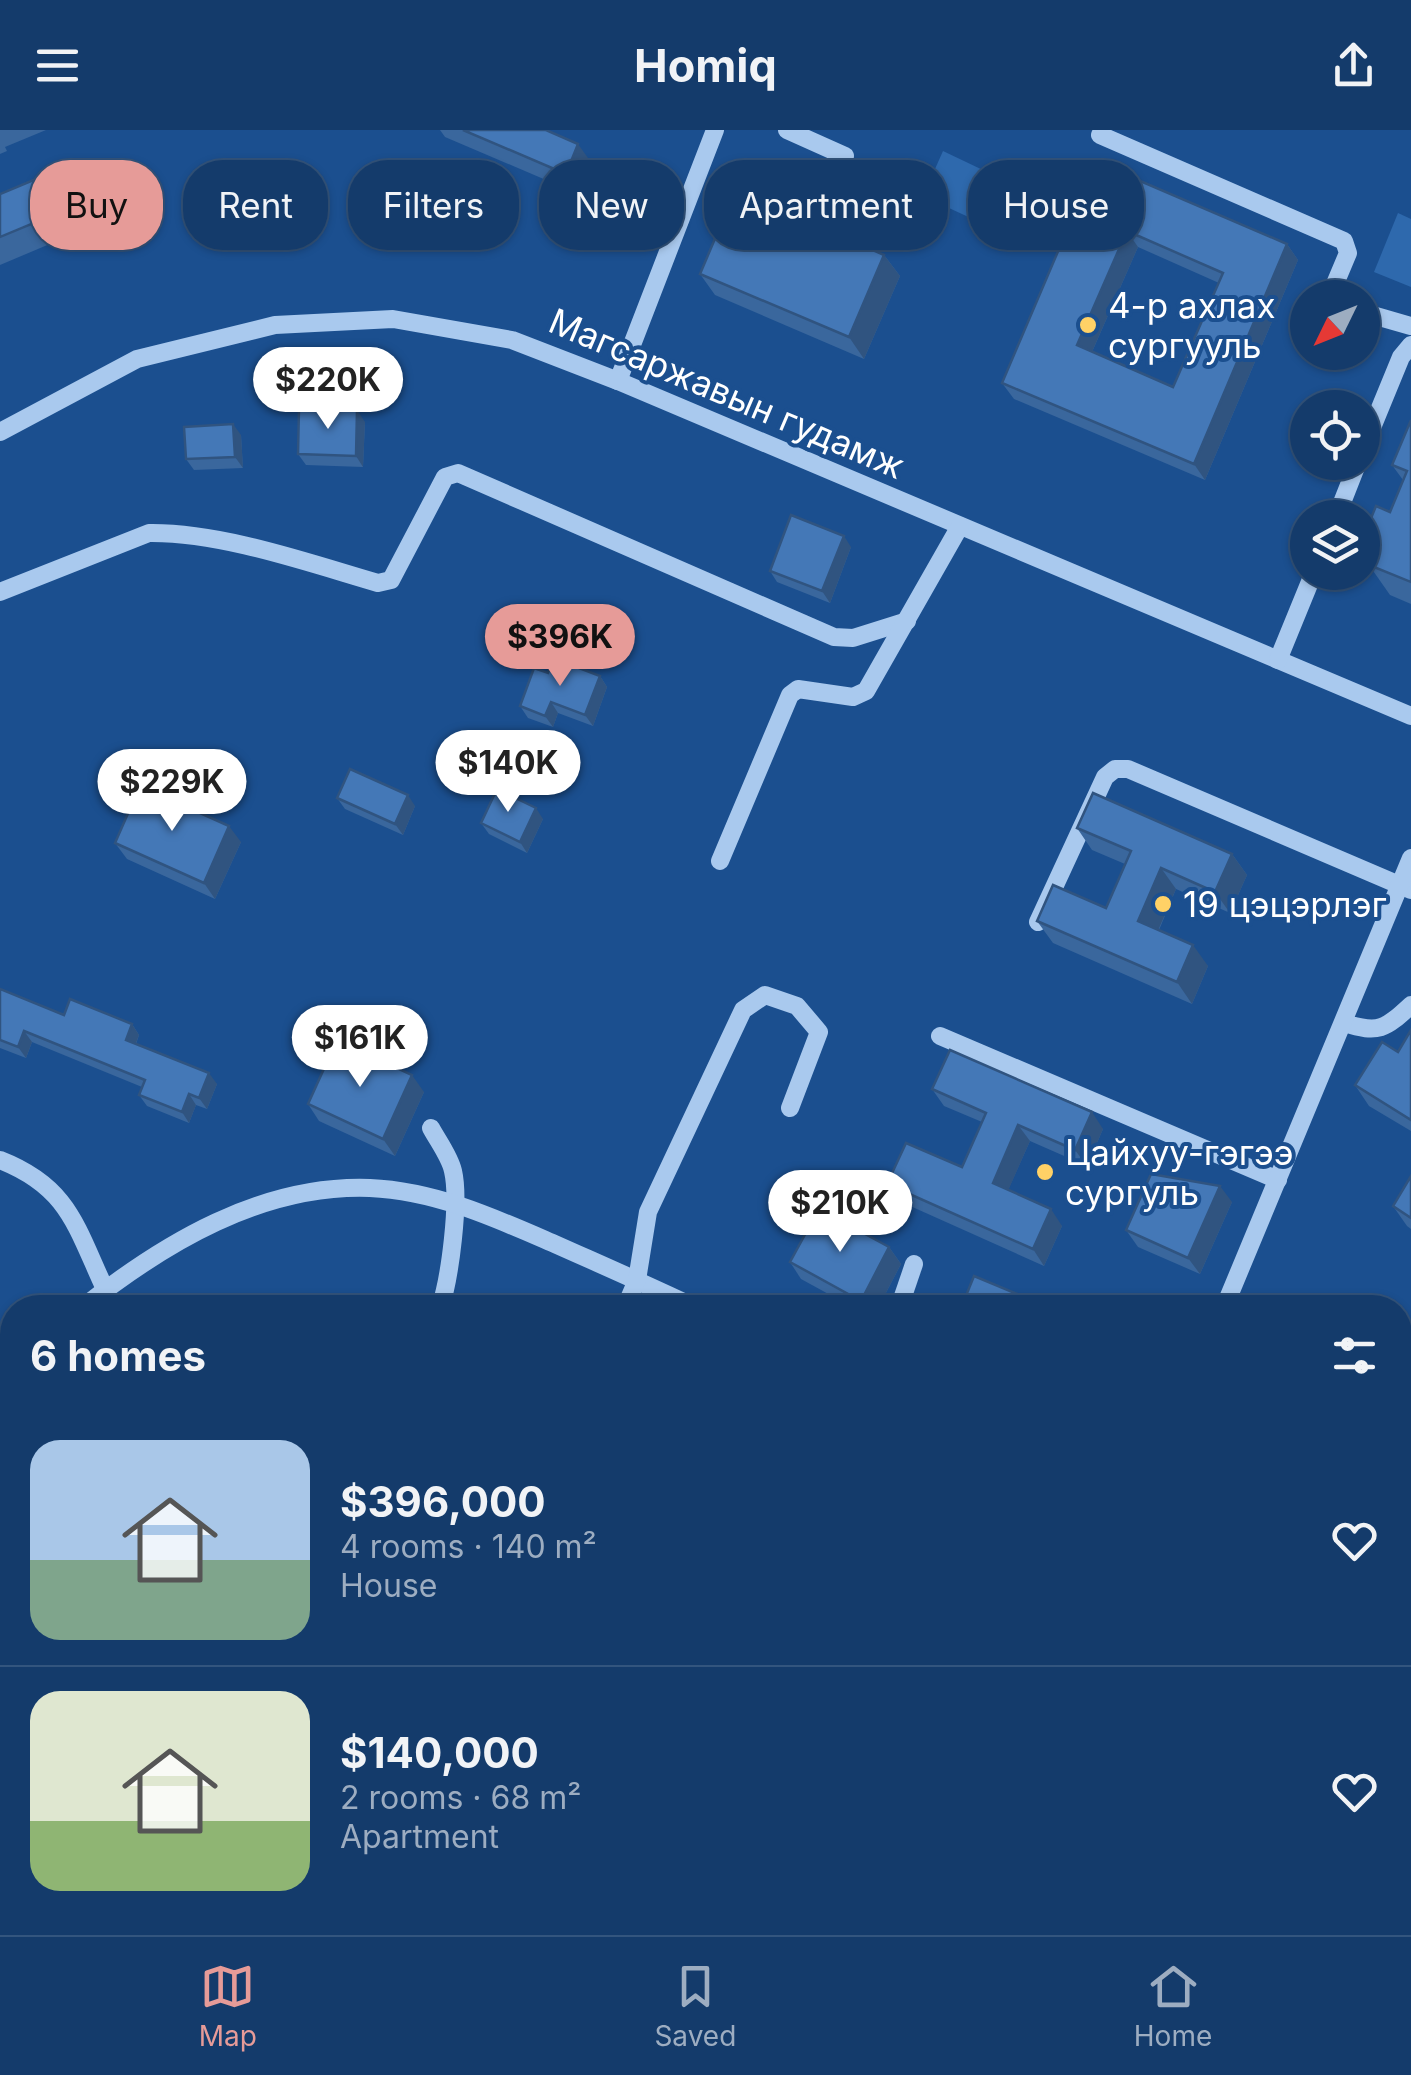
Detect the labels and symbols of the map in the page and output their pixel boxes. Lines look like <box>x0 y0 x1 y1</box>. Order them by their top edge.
north arrow <box>1290 280 1380 370</box>
place label: 4-р ахлах сургууль <box>1108 284 1276 366</box>
street label: Магсаржавын гудамж <box>543 299 911 487</box>
marker: 4-р ахлах сургууль <box>1077 314 1099 336</box>
pin: $220K <box>258 347 398 432</box>
pin: $396K <box>490 604 630 689</box>
pin: $140K <box>438 730 578 815</box>
pin: $229K <box>102 749 242 834</box>
place label: 19 цэцэрлэг <box>1183 883 1387 925</box>
marker: 19 цэцэрлэг <box>1152 893 1174 915</box>
pin: $161K <box>290 1005 430 1090</box>
place label: Цайхуу-гэгээ сургуль <box>1065 1131 1294 1213</box>
marker: Цайхуу-гэгээ сургуль <box>1034 1161 1056 1183</box>
pin: $210K <box>770 1170 910 1255</box>

